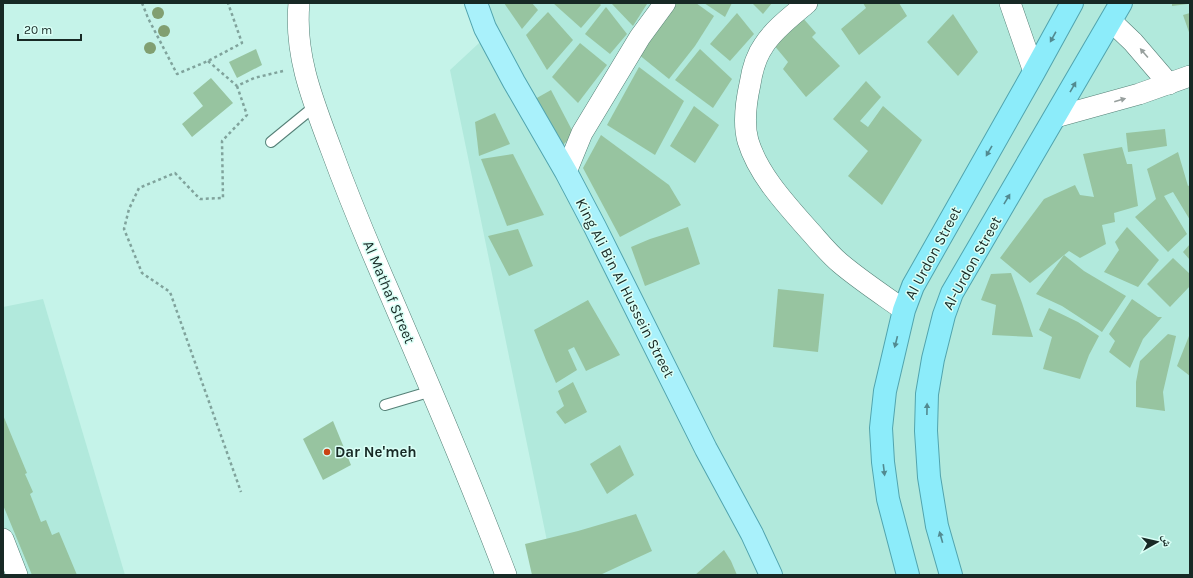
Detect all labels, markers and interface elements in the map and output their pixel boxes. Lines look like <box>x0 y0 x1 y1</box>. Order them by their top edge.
scale bar <box>18 16 81 42</box>
text: 20 m <box>24 23 52 37</box>
one-way arrow <box>1050 31 1056 43</box>
one-way arrow <box>1140 49 1149 58</box>
one-way arrow <box>1069 81 1076 93</box>
one-way arrow <box>1114 97 1126 103</box>
one-way arrow <box>986 145 993 156</box>
one-way arrow <box>1004 193 1011 205</box>
street label: King Ali Bin Al Hussein Street <box>572 195 678 381</box>
street label: Al Urdon Street <box>901 203 965 302</box>
street label: Al-Urdon Street <box>939 213 1005 313</box>
street label: Al Mathaf Street <box>359 238 419 347</box>
one-way arrow <box>893 336 899 348</box>
one-way arrow <box>923 403 930 415</box>
place label: Dar Ne'meh <box>335 443 417 461</box>
marker: Dar Ne'meh <box>322 447 332 457</box>
one-way arrow <box>881 464 887 476</box>
north arrow <box>1137 522 1177 562</box>
one-way arrow <box>937 531 943 544</box>
text: ش <box>1158 534 1174 548</box>

